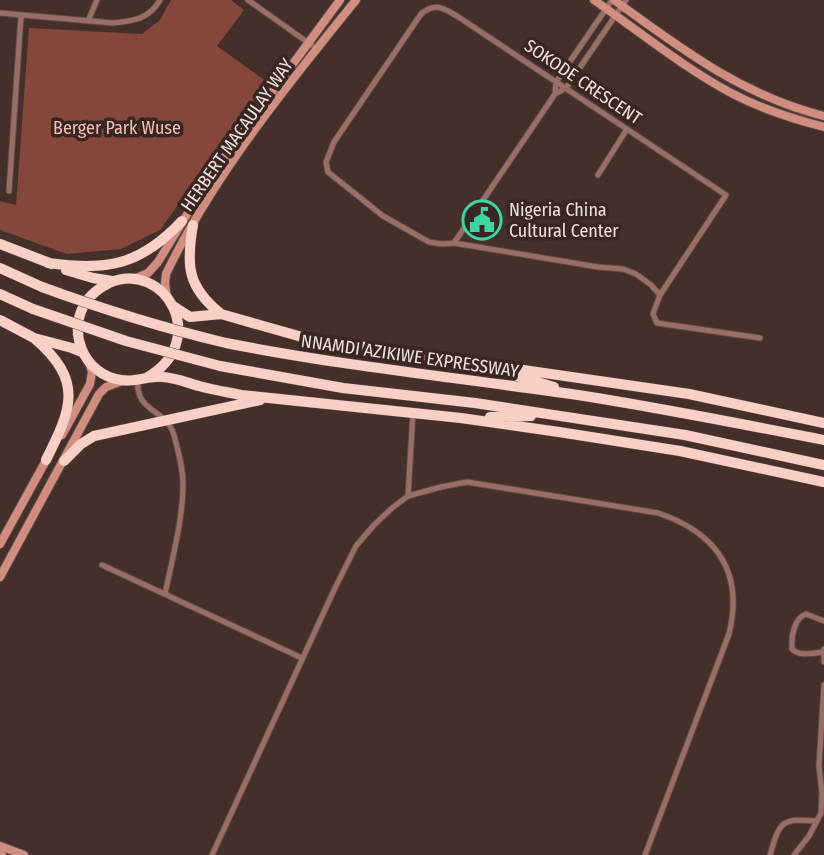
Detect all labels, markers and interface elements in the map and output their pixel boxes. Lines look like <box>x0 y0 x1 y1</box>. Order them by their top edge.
street label: SOKODE CRESCENT <box>520 35 646 130</box>
street label: HERBERT MACAULAY WAY <box>176 54 298 216</box>
park label: Berger Park Wuse <box>53 117 181 139</box>
public building icon: Nigeria China Cultural Center <box>461 199 503 241</box>
place label: Nigeria China Cultural Center <box>509 199 619 242</box>
street label: NNAMDI AZIKIWE EXPRESSWAY <box>300 330 520 382</box>

